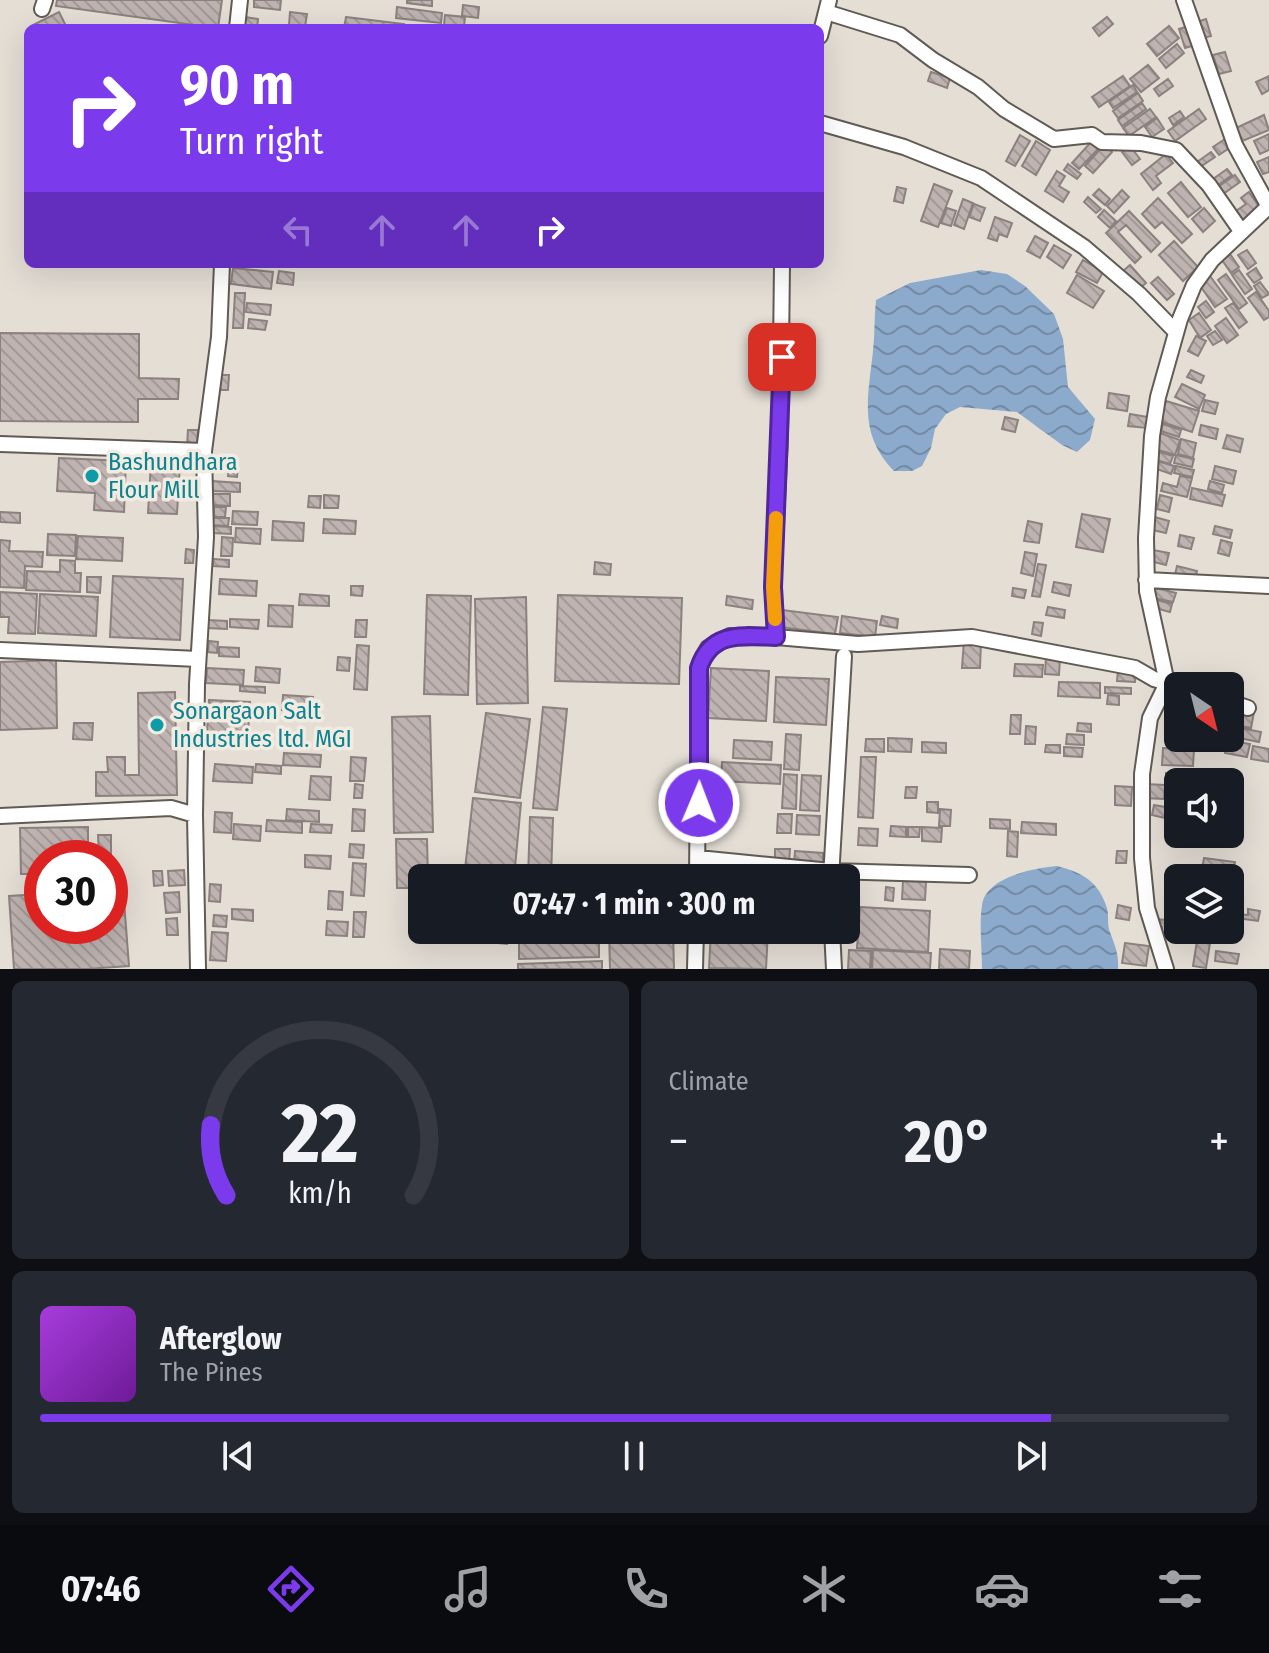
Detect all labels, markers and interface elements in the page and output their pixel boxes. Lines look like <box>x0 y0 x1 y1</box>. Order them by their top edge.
text: 90 m <box>180 52 294 119</box>
icon: right <box>48 56 152 160</box>
text: Turn right <box>180 120 323 164</box>
icon: left <box>276 208 320 252</box>
icon: ahead <box>360 208 404 252</box>
icon: ahead <box>444 208 488 252</box>
icon: right <box>528 208 572 252</box>
pin <box>748 323 816 391</box>
icon: arrive <box>760 335 804 379</box>
place label: Bashundhara Flour Mill <box>108 448 237 504</box>
marker: Bashundhara Flour Mill <box>83 467 101 485</box>
north arrow <box>1164 672 1244 752</box>
map controls <box>1164 672 1244 944</box>
place label: Sonargaon Salt Industries ltd. MGI <box>173 697 352 753</box>
marker: Sonargaon Salt Industries ltd. MGI <box>148 716 166 734</box>
position arrow <box>657 761 741 845</box>
button: sound <box>1164 768 1244 848</box>
speed limit sign: 30 <box>24 840 128 944</box>
button: layers <box>1164 864 1244 944</box>
text: 07:47 · 1 min · 300 m <box>513 886 756 922</box>
text: Climate <box>669 1066 749 1097</box>
text: 22 <box>281 1084 359 1184</box>
text: 20° <box>904 1106 993 1178</box>
text: − <box>669 1115 688 1168</box>
text: + <box>1209 1115 1229 1168</box>
text: km/h <box>288 1176 352 1211</box>
text: Afterglow <box>160 1321 282 1357</box>
text: The Pines <box>160 1357 263 1388</box>
icon: previous <box>216 1434 260 1478</box>
icon: pause <box>612 1434 656 1478</box>
icon: next <box>1009 1434 1053 1478</box>
icon: directions <box>263 1561 319 1617</box>
icon: music <box>440 1561 496 1617</box>
icon: phone <box>618 1561 674 1617</box>
icon: climate <box>796 1561 852 1617</box>
icon: car <box>974 1561 1030 1617</box>
icon: filters <box>1152 1561 1208 1617</box>
text: 07:46 <box>61 1567 141 1611</box>

